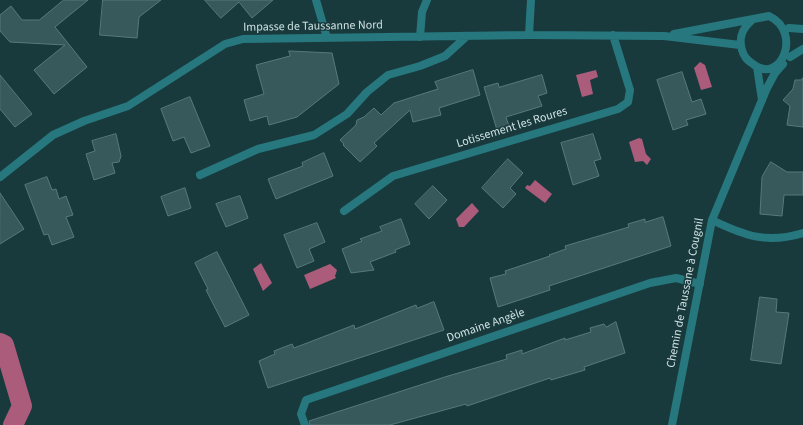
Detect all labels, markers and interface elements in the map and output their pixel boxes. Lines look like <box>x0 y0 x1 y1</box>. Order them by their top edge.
street label: Impasse de Taussanne Nord <box>243 19 383 35</box>
street label: Lotissement les Roures <box>455 104 569 152</box>
street label: Chemin de Taussane à Cougnil <box>664 217 708 369</box>
street label: Domaine Angèle <box>445 306 527 346</box>

